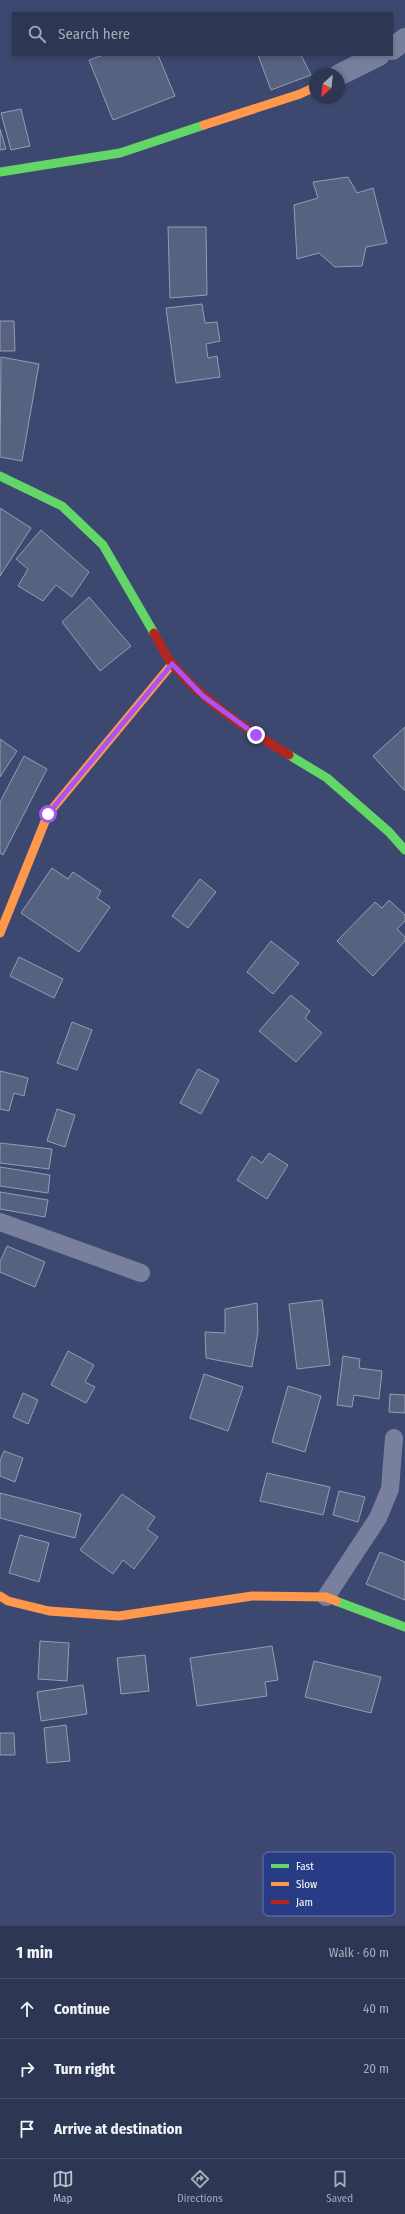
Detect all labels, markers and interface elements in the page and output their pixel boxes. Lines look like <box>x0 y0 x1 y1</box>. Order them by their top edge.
search box <box>12 12 393 56</box>
icon: search <box>26 23 48 45</box>
text: Search here <box>58 25 130 43</box>
north arrow <box>309 68 345 104</box>
route end <box>247 726 265 744</box>
route start <box>39 805 57 823</box>
legend <box>263 1852 395 1916</box>
text: Fast <box>296 1860 314 1873</box>
text: Slow <box>296 1878 317 1891</box>
text: Jam <box>296 1896 313 1909</box>
text: 1 min <box>16 1942 53 1963</box>
text: Walk · 60 m <box>329 1945 389 1960</box>
icon: ahead <box>16 1998 38 2020</box>
text: Continue <box>54 2000 110 2018</box>
text: 40 m <box>363 2001 389 2016</box>
icon: right <box>16 2058 38 2080</box>
text: Turn right <box>54 2060 115 2078</box>
text: 20 m <box>363 2061 389 2076</box>
icon: arrive <box>16 2118 38 2140</box>
text: Arrive at destination <box>54 2120 182 2138</box>
tab: Map <box>52 2168 74 2205</box>
tab: Directions <box>177 2168 223 2205</box>
tab: Saved <box>326 2168 353 2205</box>

